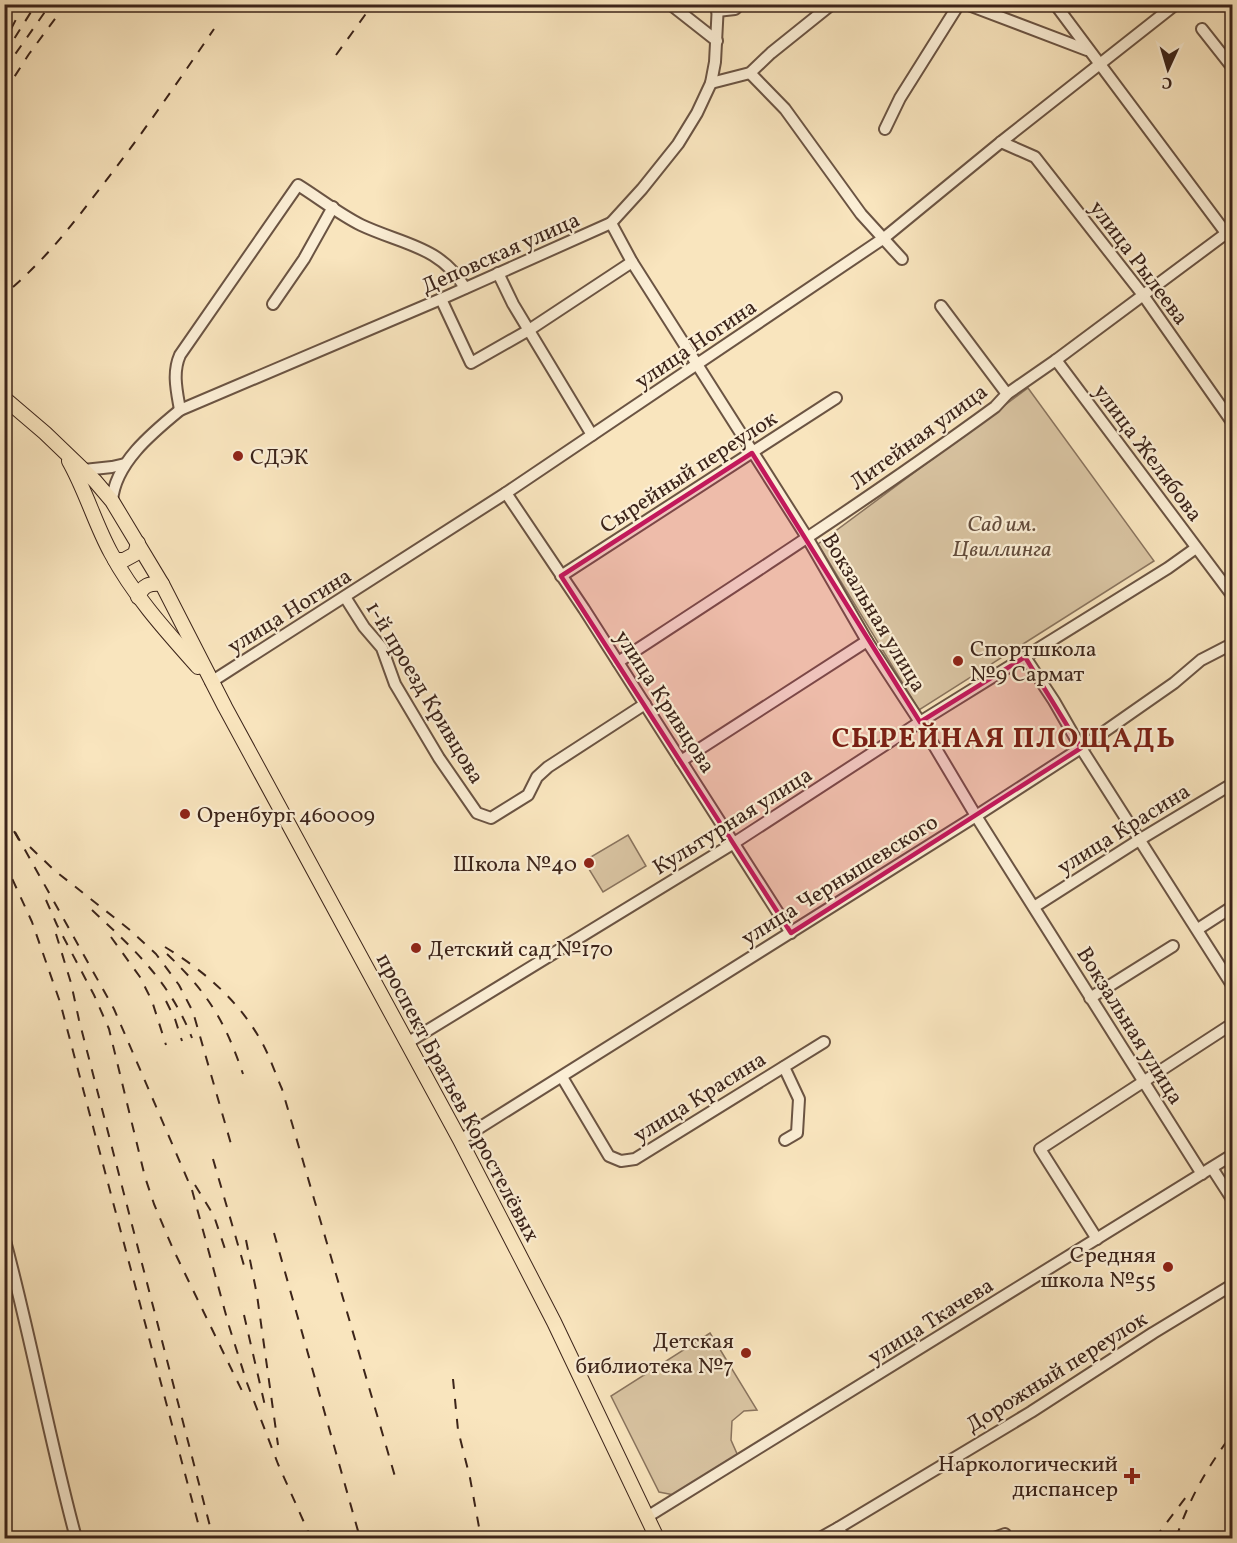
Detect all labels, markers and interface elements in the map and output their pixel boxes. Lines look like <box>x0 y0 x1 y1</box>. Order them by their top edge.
north arrow <box>1138 39 1198 99</box>
text: С <box>1161 71 1173 93</box>
street label: улица Рылеева <box>1081 195 1195 332</box>
street label: Деповская улица <box>417 205 585 303</box>
street label: улица Ногина <box>629 293 764 397</box>
street label: Литейная улица <box>844 377 995 499</box>
street label: улица Желябова <box>1085 378 1209 529</box>
street label: Сырейный переулок <box>595 404 784 542</box>
place label: СДЭК <box>250 443 308 474</box>
marker: СДЭК <box>231 449 245 463</box>
park label: Сад им. Цвиллинга <box>952 510 1052 566</box>
street label: Вокзальная улица <box>813 528 933 699</box>
street label: улица Ногина <box>222 562 358 663</box>
street label: 1-й проезд Кривцова <box>357 596 491 791</box>
street label: улица Кривцова <box>606 625 722 780</box>
place label: Спортшкола №9 Сармат <box>970 635 1097 691</box>
marker: Спортшкола №9 Сармат <box>951 654 965 668</box>
district label: СЫРЕЙНАЯ ПЛОЩАДЬ <box>831 720 1177 759</box>
street label: Культурная улица <box>647 760 819 884</box>
street label: улица Красина <box>1052 777 1197 883</box>
place label: Оренбург 460009 <box>197 801 375 832</box>
marker: Оренбург 460009 <box>178 807 192 821</box>
street label: улица Чернышевского <box>736 808 945 954</box>
place label: Школа №40 <box>453 850 577 881</box>
marker: Школа №40 <box>582 856 596 870</box>
place label: Детский сад №170 <box>428 935 613 966</box>
marker: Детский сад №170 <box>409 941 423 955</box>
street label: Вокзальная улица <box>1068 941 1190 1111</box>
street label: проспект Братьев Коростелёвых <box>367 948 546 1248</box>
street label: улица Красина <box>628 1045 773 1151</box>
place label: Средняя школа №55 <box>1040 1241 1156 1297</box>
marker: Средняя школа №55 <box>1161 1260 1175 1274</box>
street label: улица Ткачева <box>862 1271 1000 1373</box>
street label: Дорожный переулок <box>961 1305 1154 1442</box>
place label: Детская библиотека №7 <box>575 1327 734 1383</box>
marker: Детская библиотека №7 <box>739 1346 753 1360</box>
place label: Наркологический диспансер <box>938 1450 1118 1506</box>
marker: Наркологический диспансер <box>1123 1467 1141 1485</box>

